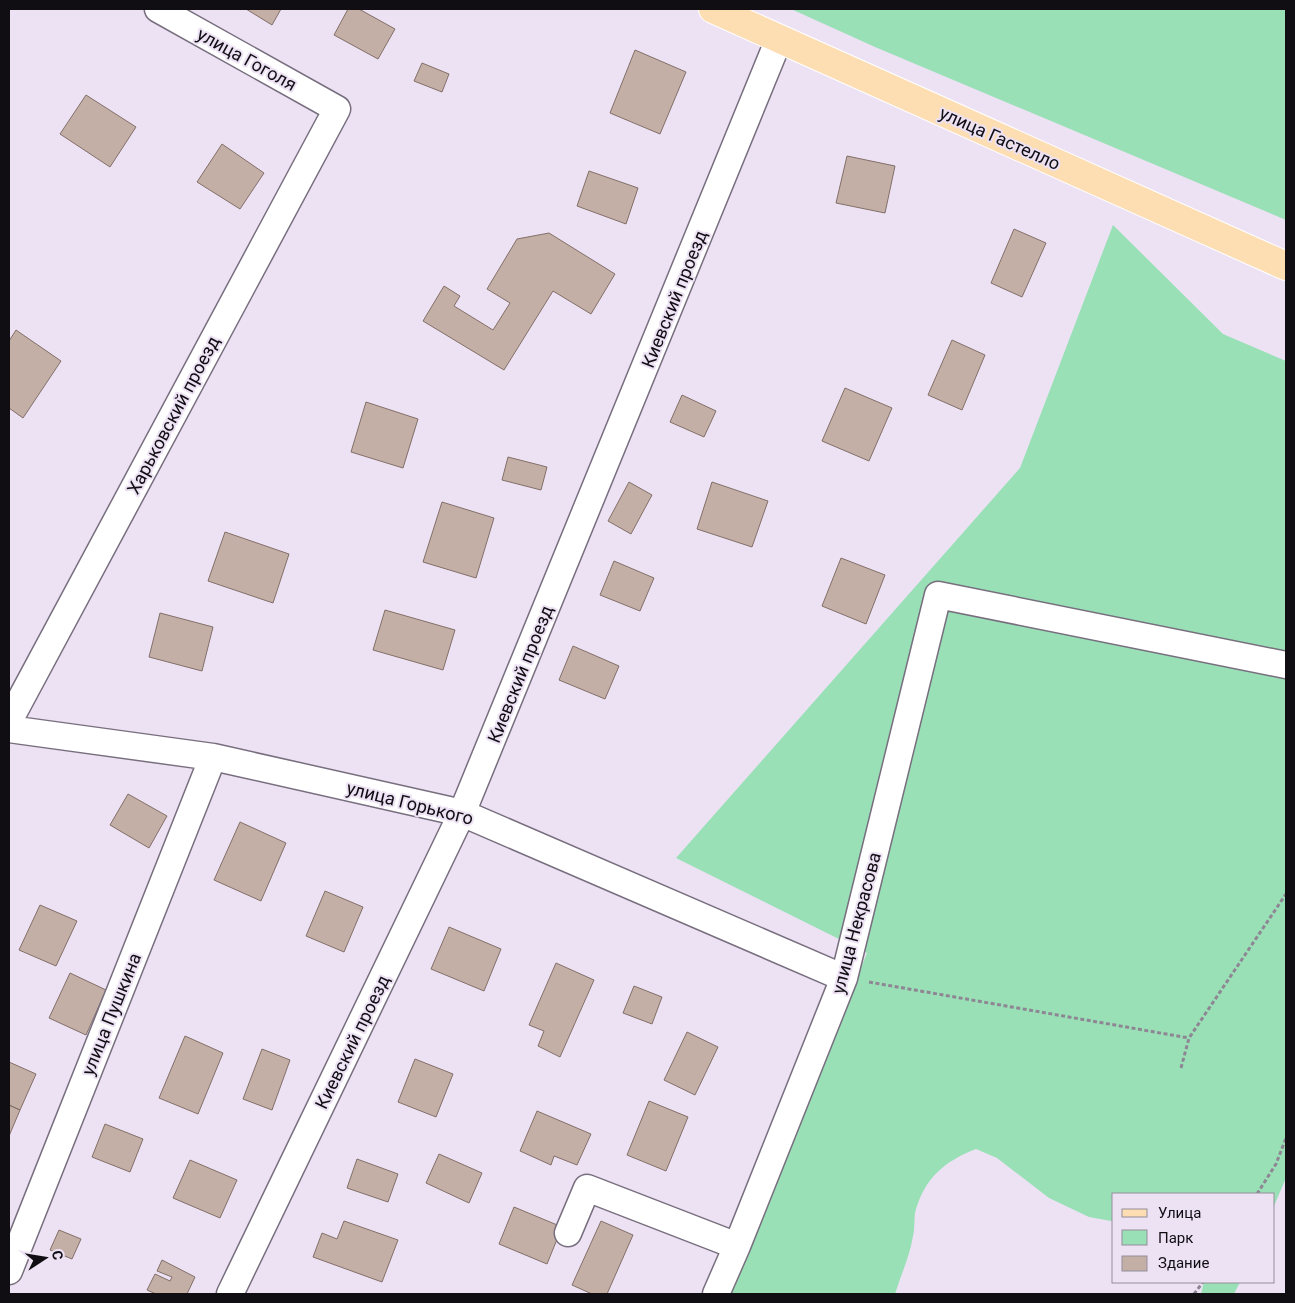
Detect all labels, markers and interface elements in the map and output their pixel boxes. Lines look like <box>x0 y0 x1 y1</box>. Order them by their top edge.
street label: улица Гоголя <box>194 23 300 95</box>
street label: улица Гастелло <box>936 102 1064 174</box>
street label: Киевский проезд <box>637 227 711 371</box>
street label: Харьковский проезд <box>122 332 224 498</box>
street label: Киевский проезд <box>483 602 557 746</box>
street label: улица Горького <box>344 777 476 829</box>
street label: улица Некрасова <box>827 850 885 996</box>
street label: улица Пушкина <box>77 950 145 1078</box>
street label: Киевский проезд <box>310 972 394 1112</box>
legend <box>1112 1193 1275 1283</box>
text: Улица <box>1158 1204 1201 1222</box>
text: Парк <box>1158 1229 1193 1247</box>
north arrow <box>20 1233 70 1283</box>
text: С <box>49 1249 66 1261</box>
text: Здание <box>1158 1254 1209 1272</box>

